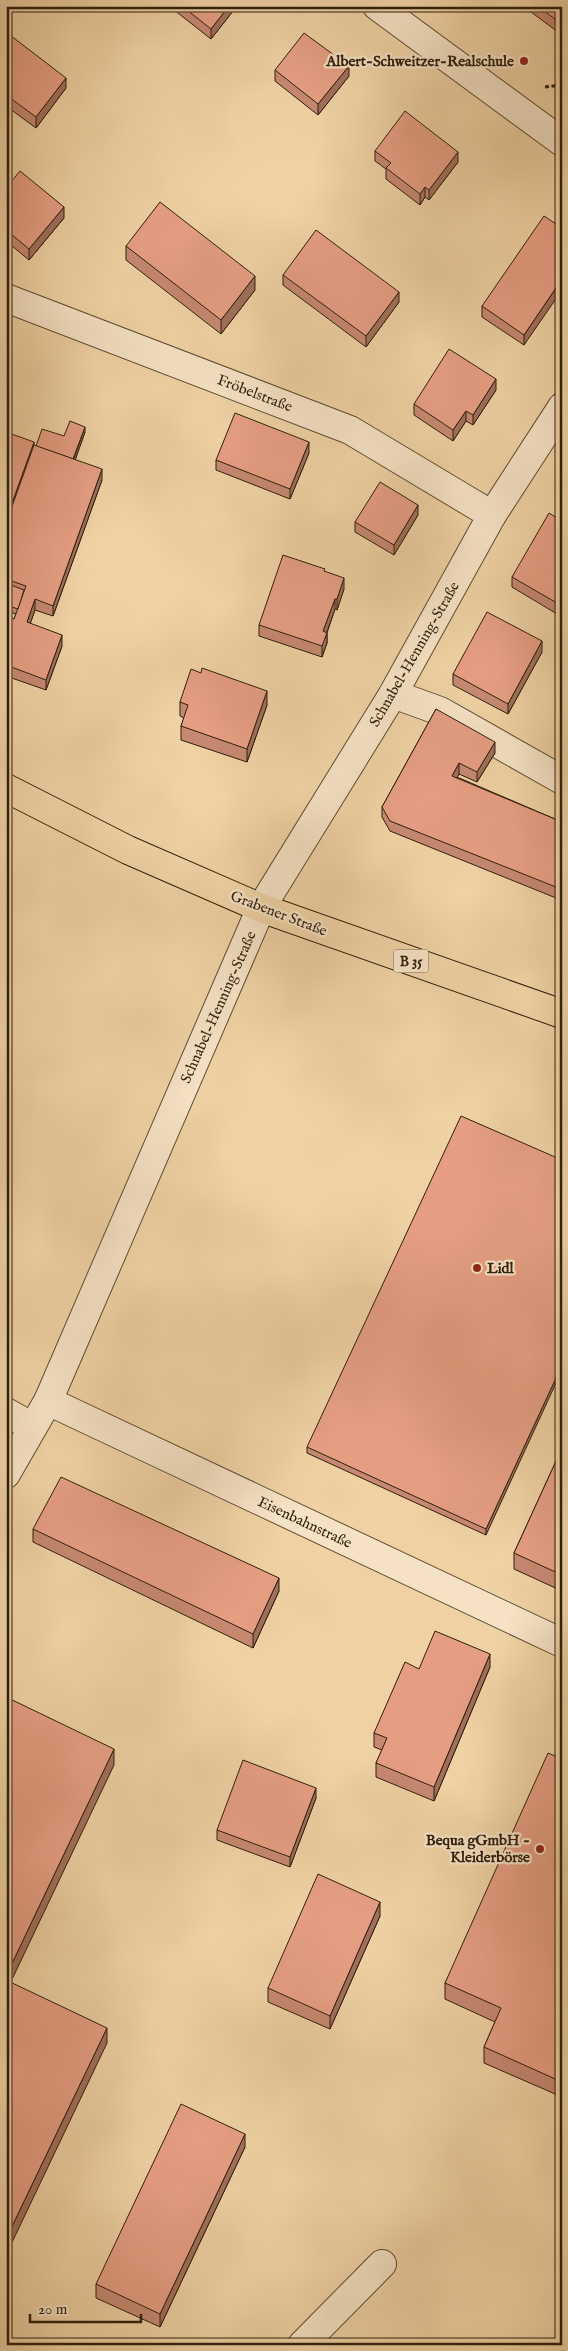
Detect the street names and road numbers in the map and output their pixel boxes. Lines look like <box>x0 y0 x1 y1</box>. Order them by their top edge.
street label: Fröbelstraße <box>215 370 295 417</box>
street label: Schnabel-Henning-Straße <box>365 578 464 730</box>
street label: Grabener Straße <box>228 886 330 941</box>
street label: Schnabel-Henning-Straße <box>176 928 261 1086</box>
road number: B 35 <box>394 949 428 972</box>
street label: Eisenbahnstraße <box>255 1492 355 1553</box>

